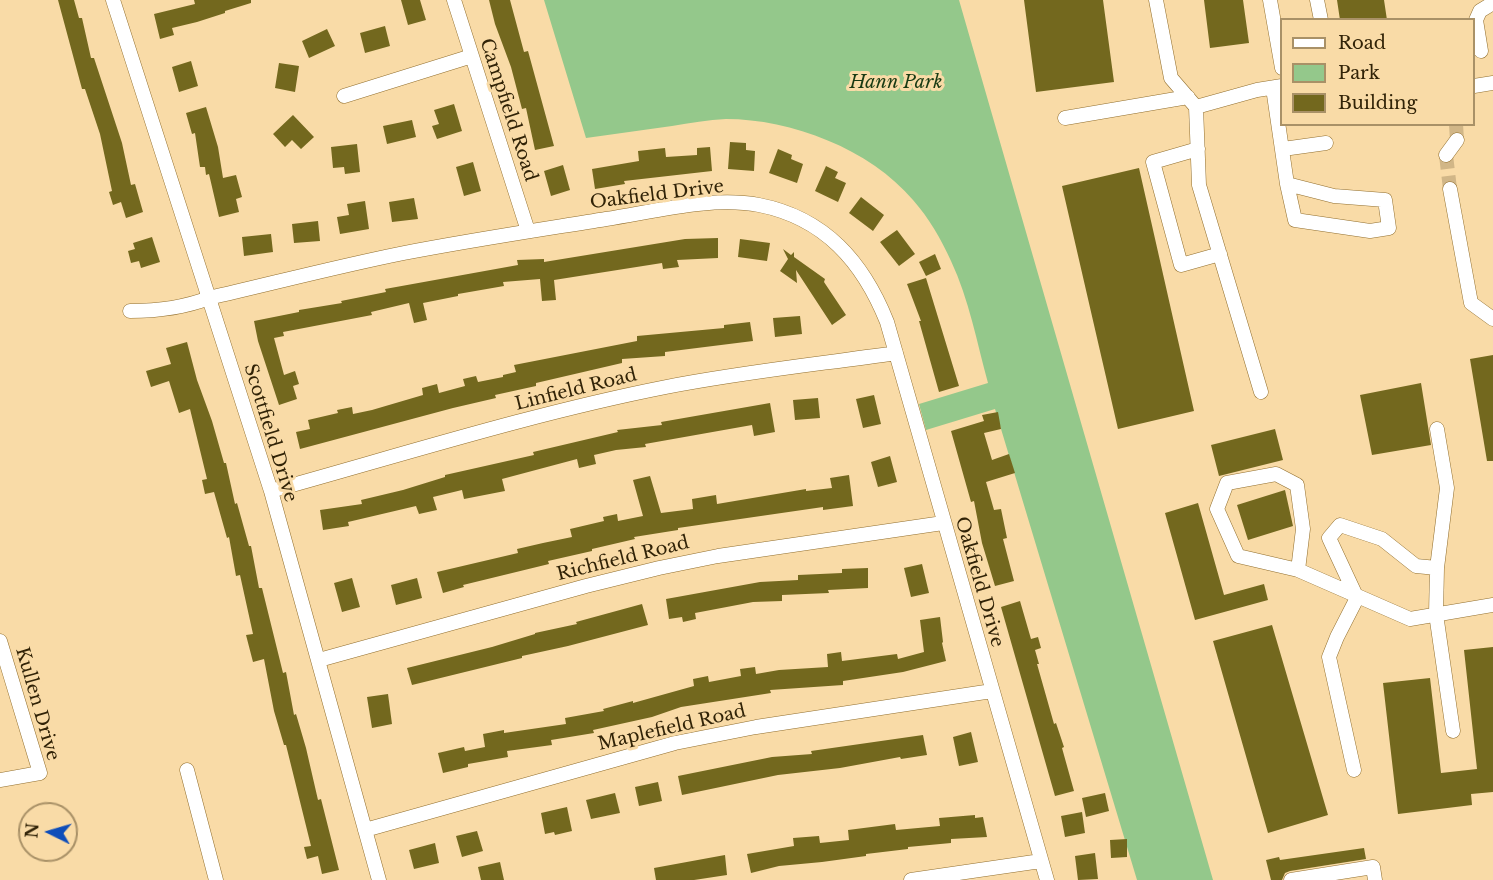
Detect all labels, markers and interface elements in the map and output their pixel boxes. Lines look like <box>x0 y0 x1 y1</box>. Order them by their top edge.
legend <box>1280 18 1475 126</box>
text: Road <box>1338 32 1386 54</box>
street label: Campfield Road <box>475 36 541 184</box>
text: Park <box>1338 62 1380 84</box>
park label: Hann Park <box>850 72 942 94</box>
text: Building <box>1338 92 1417 114</box>
street label: Oakfield Drive <box>589 176 725 214</box>
street label: Scottfield Drive <box>239 361 301 505</box>
street label: Linfield Road <box>513 364 639 416</box>
street label: Oakfield Drive <box>950 514 1008 650</box>
street label: Richfield Road <box>555 532 691 586</box>
street label: Kullen Drive <box>11 645 63 763</box>
street label: Maplefield Road <box>596 700 748 756</box>
north arrow <box>18 802 78 862</box>
text: N <box>21 822 43 839</box>

